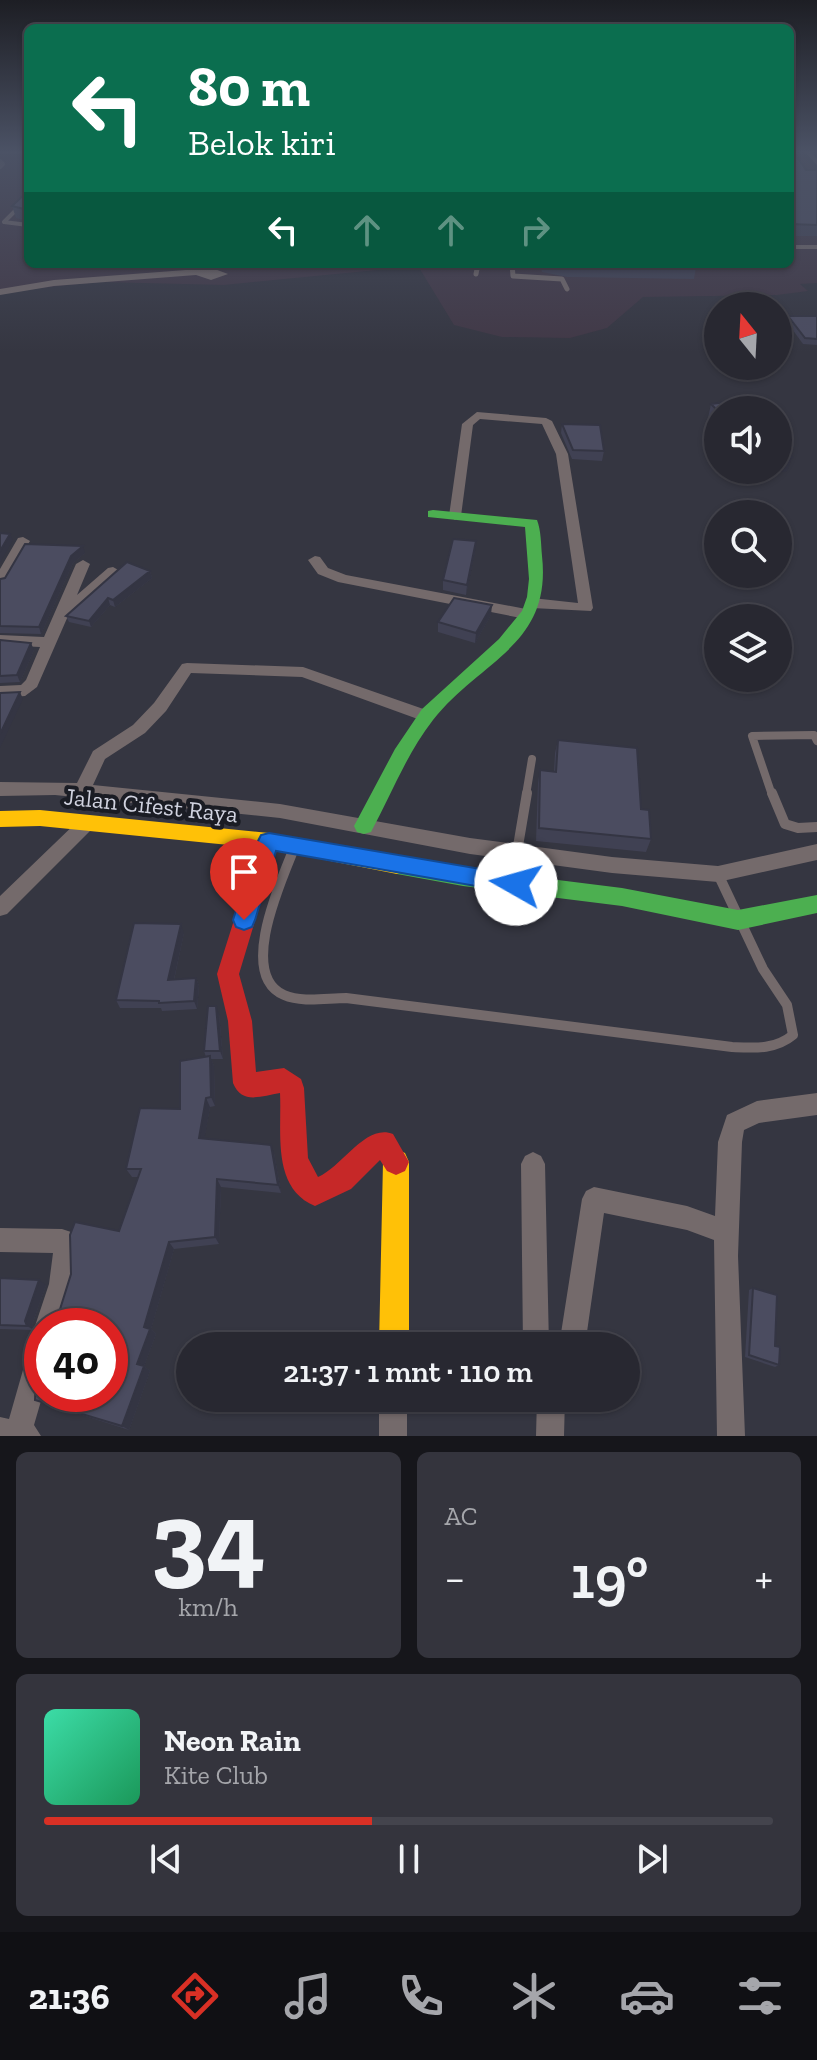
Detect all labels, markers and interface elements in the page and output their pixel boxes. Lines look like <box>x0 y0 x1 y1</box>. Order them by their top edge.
text: 80 m <box>188 53 310 120</box>
icon: left <box>56 56 160 160</box>
text: Belok kiri <box>188 121 336 164</box>
icon: left <box>261 208 305 252</box>
icon: ahead <box>345 208 389 252</box>
icon: ahead <box>429 208 473 252</box>
icon: right <box>513 208 557 252</box>
north arrow <box>704 292 792 380</box>
map controls <box>704 292 792 692</box>
button: sound <box>704 396 792 484</box>
button: search <box>704 500 792 588</box>
button: layers <box>704 604 792 692</box>
street label: Jalan Cifest Raya <box>63 781 240 829</box>
pin <box>210 838 278 920</box>
position arrow <box>474 842 558 926</box>
icon: arrive <box>222 850 266 894</box>
speed limit sign: 40 <box>24 1308 128 1412</box>
text: 21:37 · 1 mnt · 110 m <box>283 1354 533 1390</box>
text: 34 <box>151 1476 266 1601</box>
text: AC <box>445 1500 478 1532</box>
text: 19° <box>571 1541 649 1613</box>
text: − <box>445 1551 465 1604</box>
text: + <box>754 1551 773 1604</box>
text: km/h <box>179 1591 238 1623</box>
text: Neon Rain <box>164 1723 301 1759</box>
text: Kite Club <box>164 1759 268 1791</box>
icon: previous <box>144 1837 188 1881</box>
icon: pause <box>387 1837 431 1881</box>
icon: next <box>630 1837 674 1881</box>
icon: directions <box>167 1968 223 2024</box>
icon: music <box>280 1968 336 2024</box>
icon: phone <box>393 1968 449 2024</box>
icon: climate <box>506 1968 562 2024</box>
icon: car <box>619 1968 675 2024</box>
icon: filters <box>732 1968 788 2024</box>
text: 21:36 <box>29 1975 110 2018</box>

